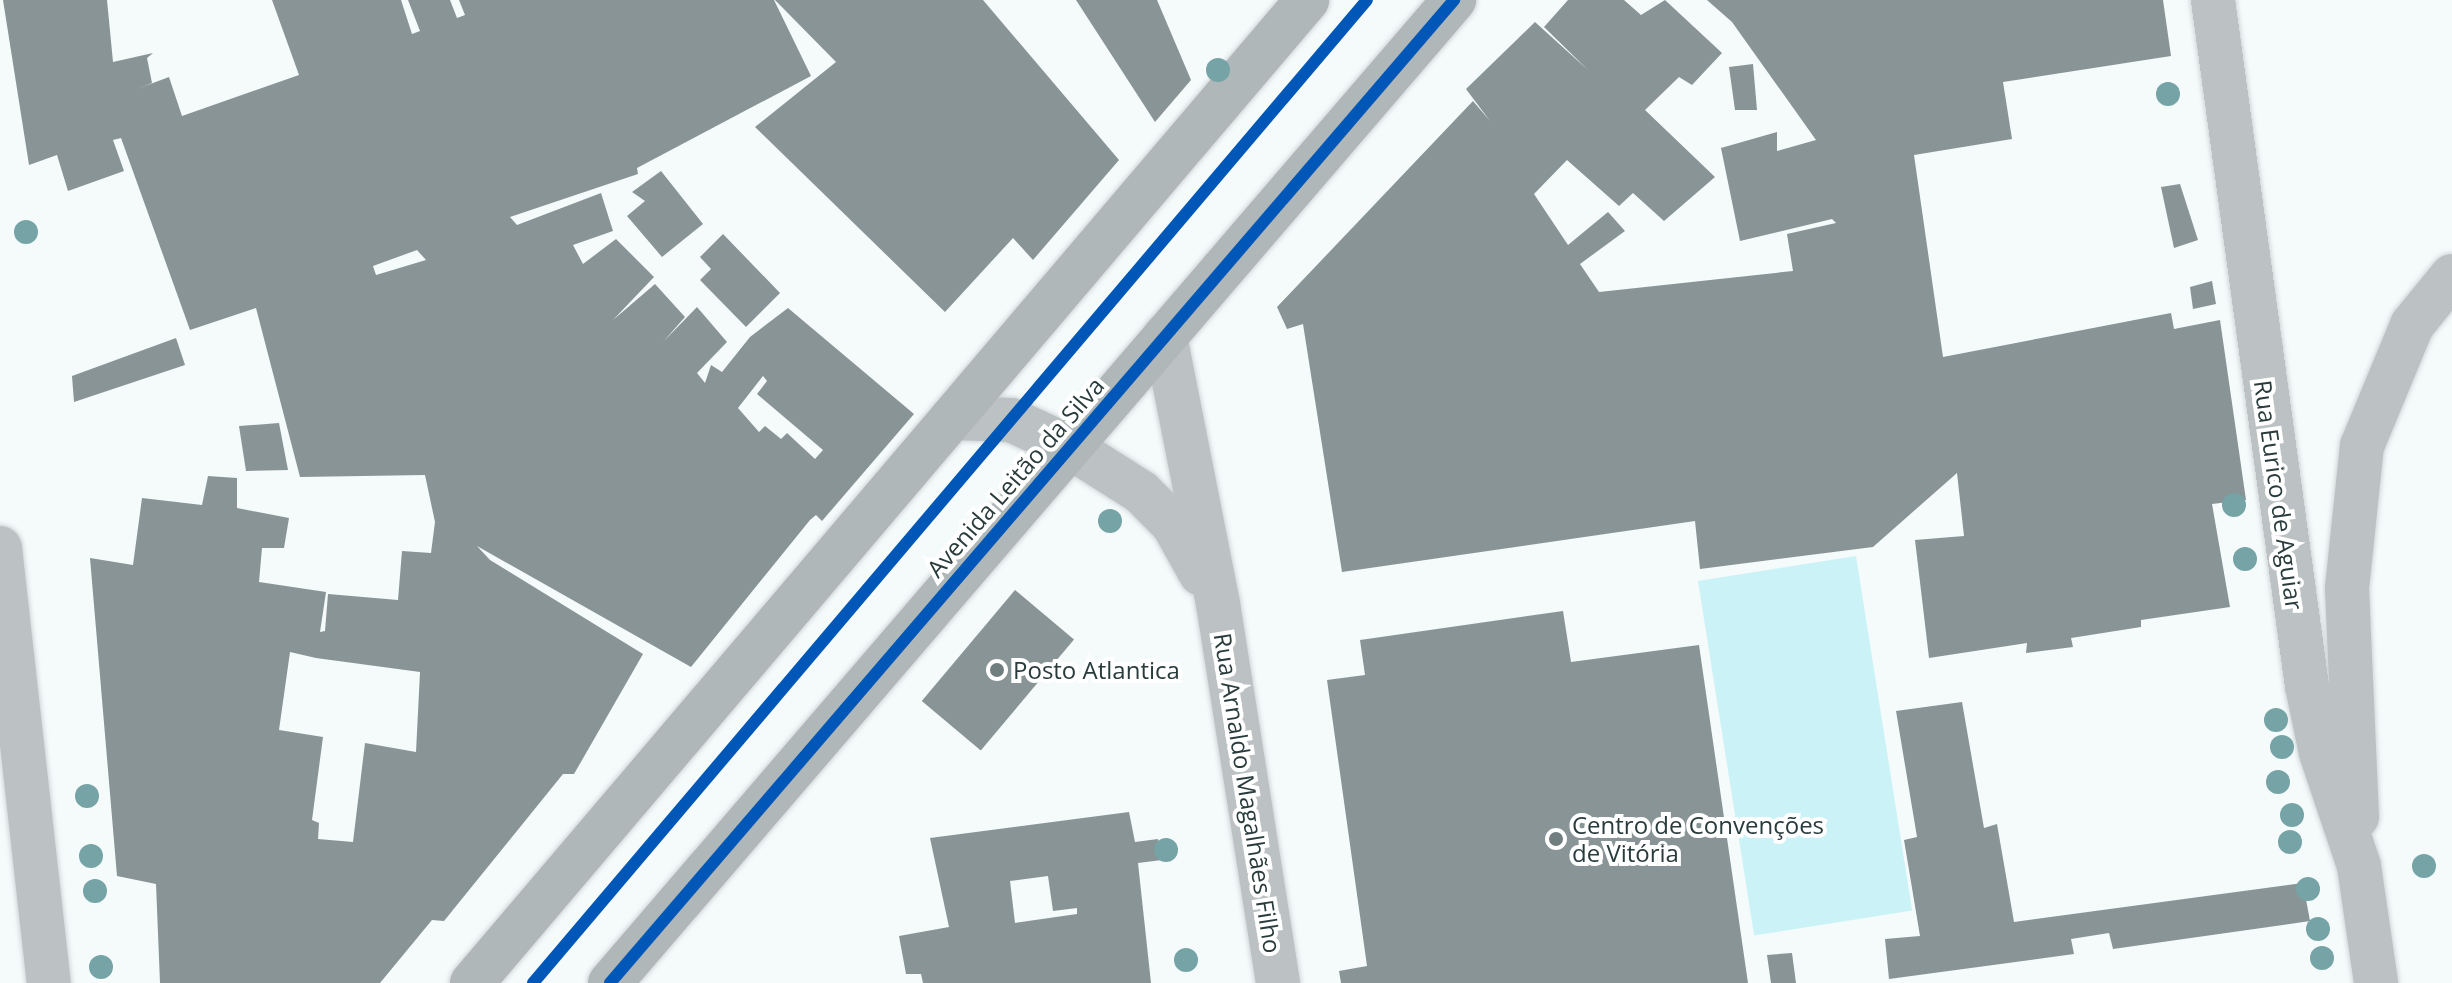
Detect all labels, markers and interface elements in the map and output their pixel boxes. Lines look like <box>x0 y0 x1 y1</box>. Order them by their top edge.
street label: Avenida Leitão da Silva <box>920 371 1110 583</box>
street label: Rua Eurico de Aguiar <box>2249 378 2309 612</box>
street label: Rua Arnaldo Magalhães Filho <box>1208 631 1288 955</box>
place label: Posto Atlantica <box>1013 656 1180 684</box>
marker: Posto Atlantica <box>988 661 1006 679</box>
place label: Centro de Convenções de Vitória <box>1572 811 1824 867</box>
marker: Centro de Convenções de Vitória <box>1547 830 1565 848</box>

